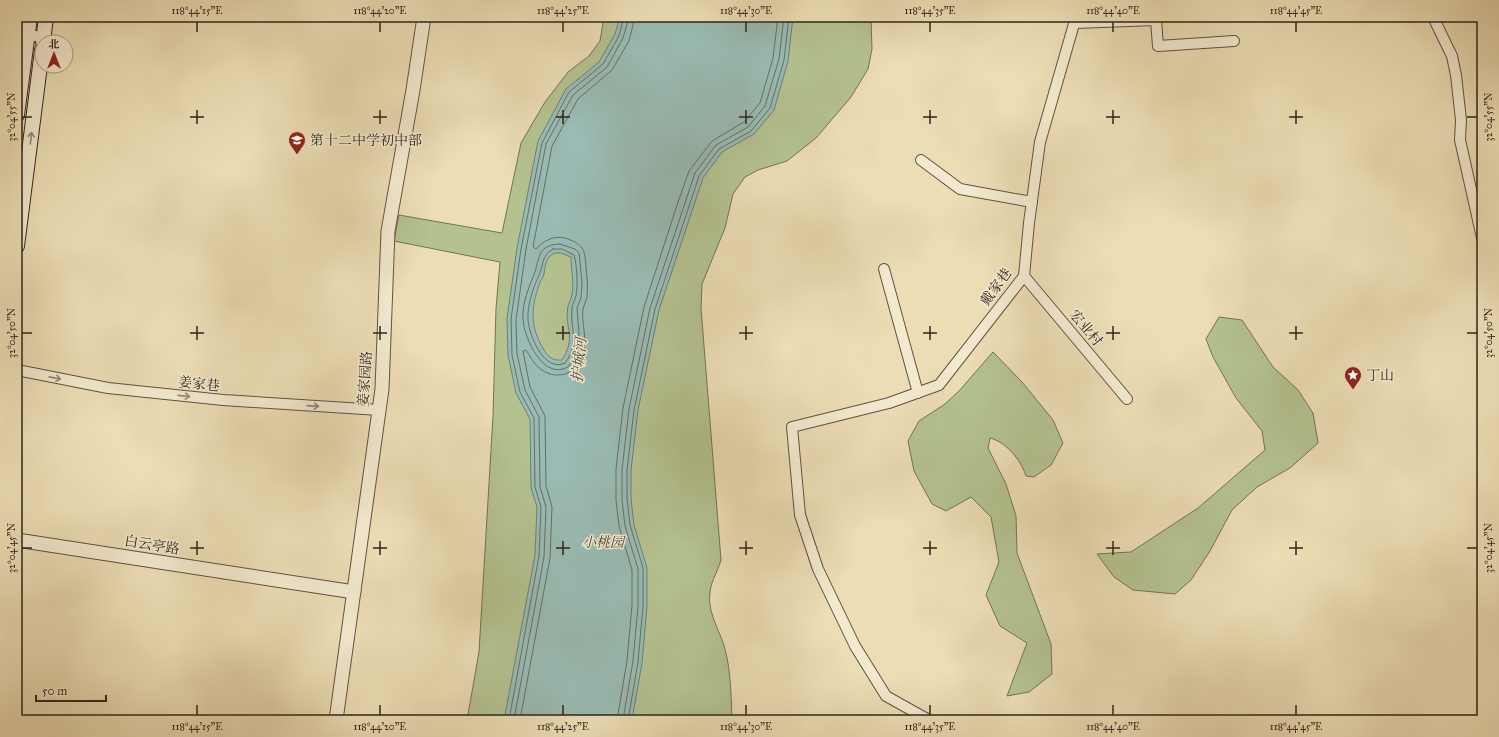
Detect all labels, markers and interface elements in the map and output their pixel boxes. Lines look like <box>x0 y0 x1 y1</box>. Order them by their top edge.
text: 118°44'15"E <box>172 5 222 17</box>
text: 118°44'20"E <box>353 5 407 17</box>
text: 118°44'25"E <box>537 5 589 17</box>
text: 118°44'30"E <box>720 5 772 17</box>
text: 118°44'35"E <box>905 5 955 17</box>
text: 118°44'40"E <box>1086 5 1140 17</box>
text: 118°44'45"E <box>1270 5 1322 17</box>
north arrow <box>34 34 74 74</box>
text: 北 <box>49 38 60 51</box>
text: 32°04'55"N <box>6 92 18 141</box>
text: 32°04'55"N <box>1483 92 1495 141</box>
school or university icon: 第十二中学初中部 <box>287 130 307 155</box>
one-way arrow <box>27 132 35 145</box>
place label: 第十二中学初中部 <box>310 132 422 149</box>
street label: 戴家巷 <box>977 265 1015 309</box>
street label: 宏业村 <box>1066 306 1106 350</box>
text: 32°04'50"N <box>6 307 18 358</box>
text: 32°04'50"N <box>1483 307 1495 358</box>
water label: 护城河 <box>568 334 590 383</box>
street label: 姜家园路 <box>355 350 375 408</box>
place icon: 丁山 <box>1343 365 1363 390</box>
place label: 丁山 <box>1366 367 1394 384</box>
street label: 姜家巷 <box>177 373 221 395</box>
one-way arrow <box>48 374 61 382</box>
one-way arrow <box>177 392 190 400</box>
one-way arrow <box>306 403 319 410</box>
text: 32°04'45"N <box>6 523 18 573</box>
text: 32°04'45"N <box>1483 523 1495 573</box>
street label: 白云亭路 <box>123 532 181 558</box>
park label: 小桃园 <box>582 534 626 551</box>
scale bar <box>36 677 106 703</box>
text: 50 m <box>42 684 67 698</box>
text: 118°44'15"E <box>172 721 222 733</box>
text: 118°44'20"E <box>353 721 407 733</box>
text: 118°44'25"E <box>537 721 589 733</box>
text: 118°44'30"E <box>720 721 772 733</box>
text: 118°44'35"E <box>905 721 955 733</box>
text: 118°44'40"E <box>1086 721 1140 733</box>
text: 118°44'45"E <box>1270 721 1322 733</box>

